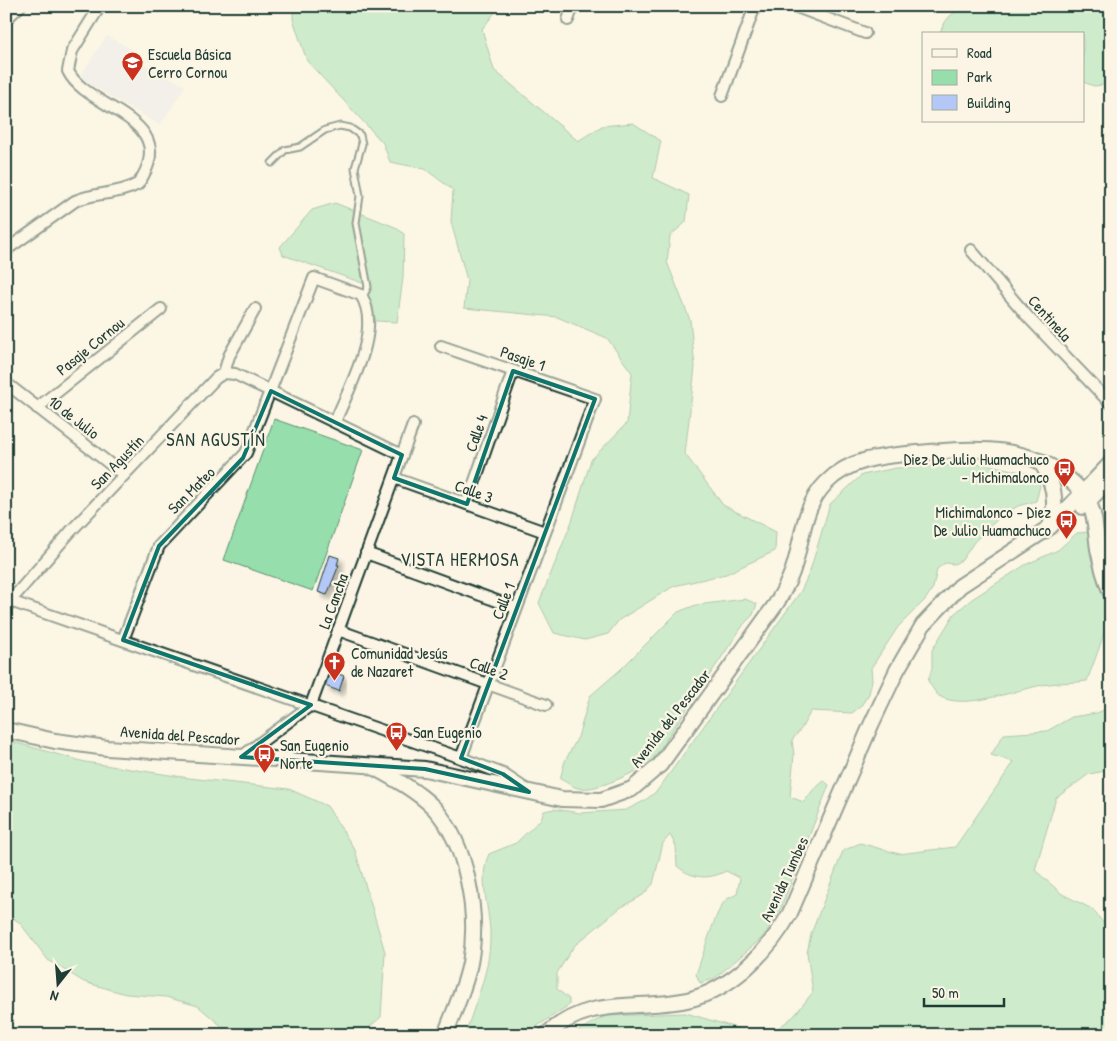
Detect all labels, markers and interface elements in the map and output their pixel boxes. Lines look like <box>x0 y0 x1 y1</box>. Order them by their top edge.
legend <box>922 32 1084 122</box>
text: Road <box>967 42 992 63</box>
place label: Escuela Básica Cerro Cornou <box>148 43 231 83</box>
school or university icon: Escuela Básica Cerro Cornou <box>120 51 144 82</box>
text: Park <box>967 66 992 87</box>
text: Building <box>967 92 1011 113</box>
street label: Centinela <box>1023 290 1077 346</box>
street label: Pasaje Cornou <box>51 311 129 380</box>
street label: Pasaje 1 <box>498 340 549 376</box>
street label: 10 de Julio <box>44 390 105 444</box>
street label: Calle 4 <box>459 411 493 455</box>
district label: SAN AGUSTÍN <box>166 427 266 452</box>
street label: San Agustín <box>85 430 149 494</box>
place label: Diez De Julio Huamachuco - Michimalonco <box>904 448 1050 488</box>
bus stop icon: Diez De Julio Huamachuco - Michimalonco <box>1053 456 1077 487</box>
street label: San Mateo <box>162 461 220 519</box>
street label: Calle 3 <box>452 474 496 508</box>
place label: Michimalonco - Diez De Julio Huamachuco <box>934 501 1052 541</box>
bus stop icon: Michimalonco - Diez De Julio Huamachuco <box>1055 509 1079 540</box>
district label: VISTA HERMOSA <box>400 547 520 572</box>
street label: La Cancha <box>313 570 353 632</box>
street label: Calle 1 <box>486 579 520 623</box>
place label: Comunidad Jesús de Nazaret <box>351 642 448 682</box>
church icon: Comunidad Jesús de Nazaret <box>323 650 347 681</box>
street label: Calle 2 <box>467 651 512 685</box>
street label: Avenida del Pescador <box>624 664 716 772</box>
street label: Avenida del Pescador <box>120 720 240 750</box>
bus stop icon: San Eugenio <box>385 720 409 751</box>
place label: San Eugenio <box>413 721 482 743</box>
place label: San Eugenio Norte <box>280 734 349 774</box>
bus stop icon: San Eugenio Norte <box>252 742 276 773</box>
street label: Avenida Tumbes <box>755 833 813 925</box>
north arrow <box>32 958 82 1008</box>
scale bar <box>924 976 1004 1008</box>
text: 50 m <box>932 982 959 1003</box>
text: N <box>47 987 60 1007</box>

